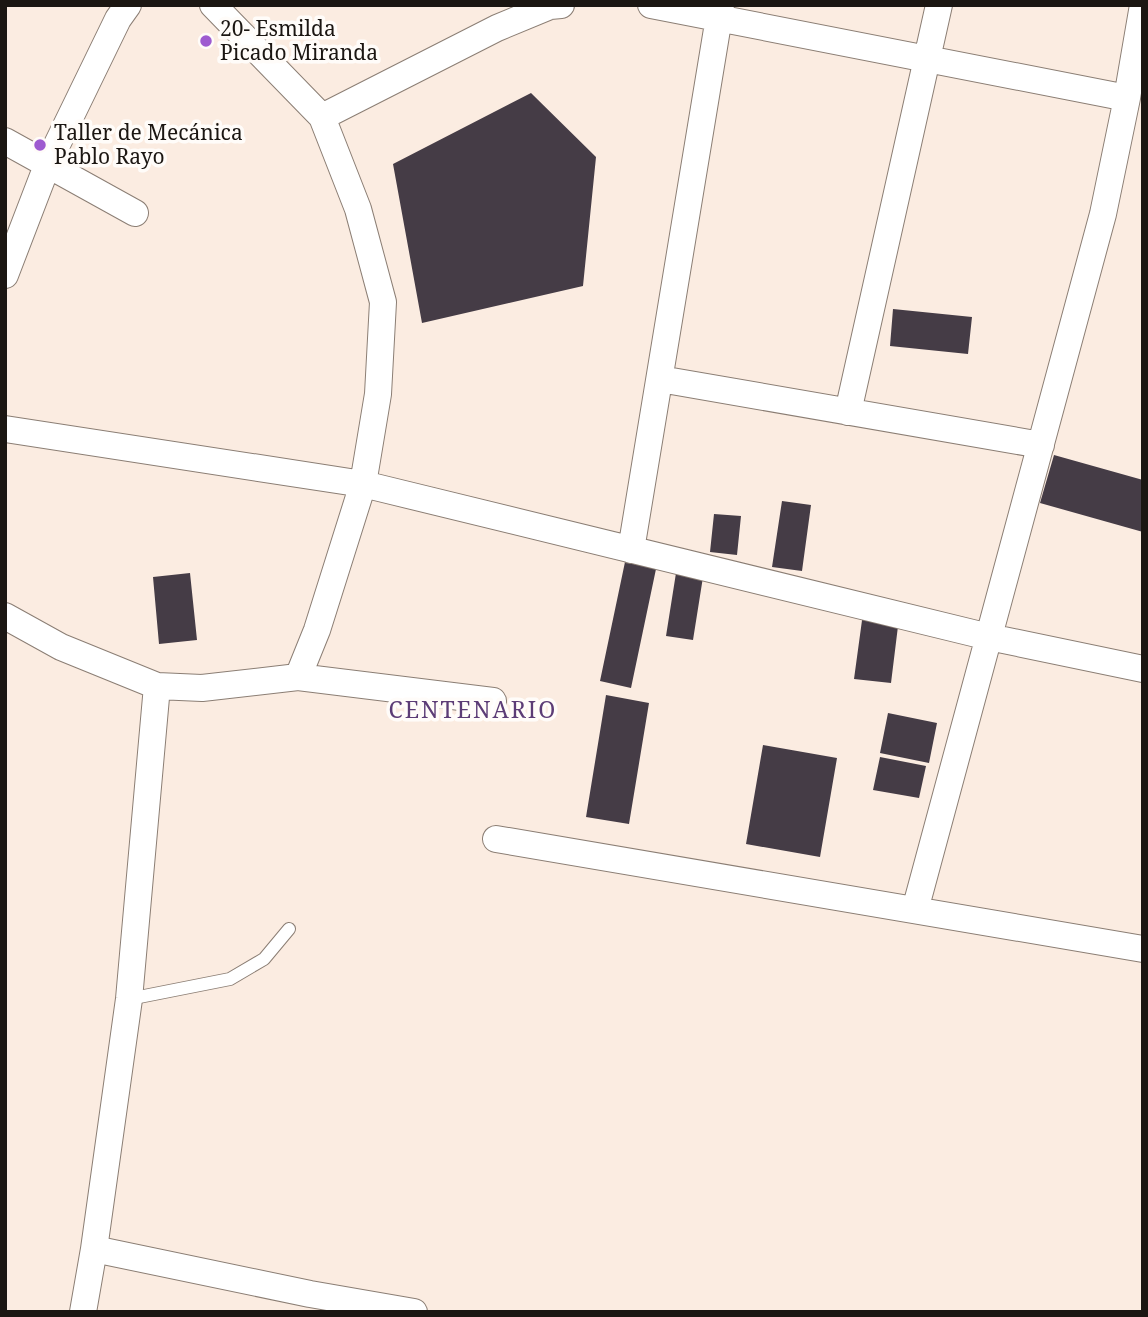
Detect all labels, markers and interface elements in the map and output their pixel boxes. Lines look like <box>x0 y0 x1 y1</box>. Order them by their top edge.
place label: 20- Esmilda Picado Miranda <box>220 14 378 66</box>
marker: 20- Esmilda Picado Miranda <box>198 33 214 49</box>
place label: Taller de Mecánica Pablo Rayo <box>54 118 243 170</box>
marker: Taller de Mecánica Pablo Rayo <box>32 137 48 153</box>
district label: CENTENARIO <box>389 693 557 725</box>

